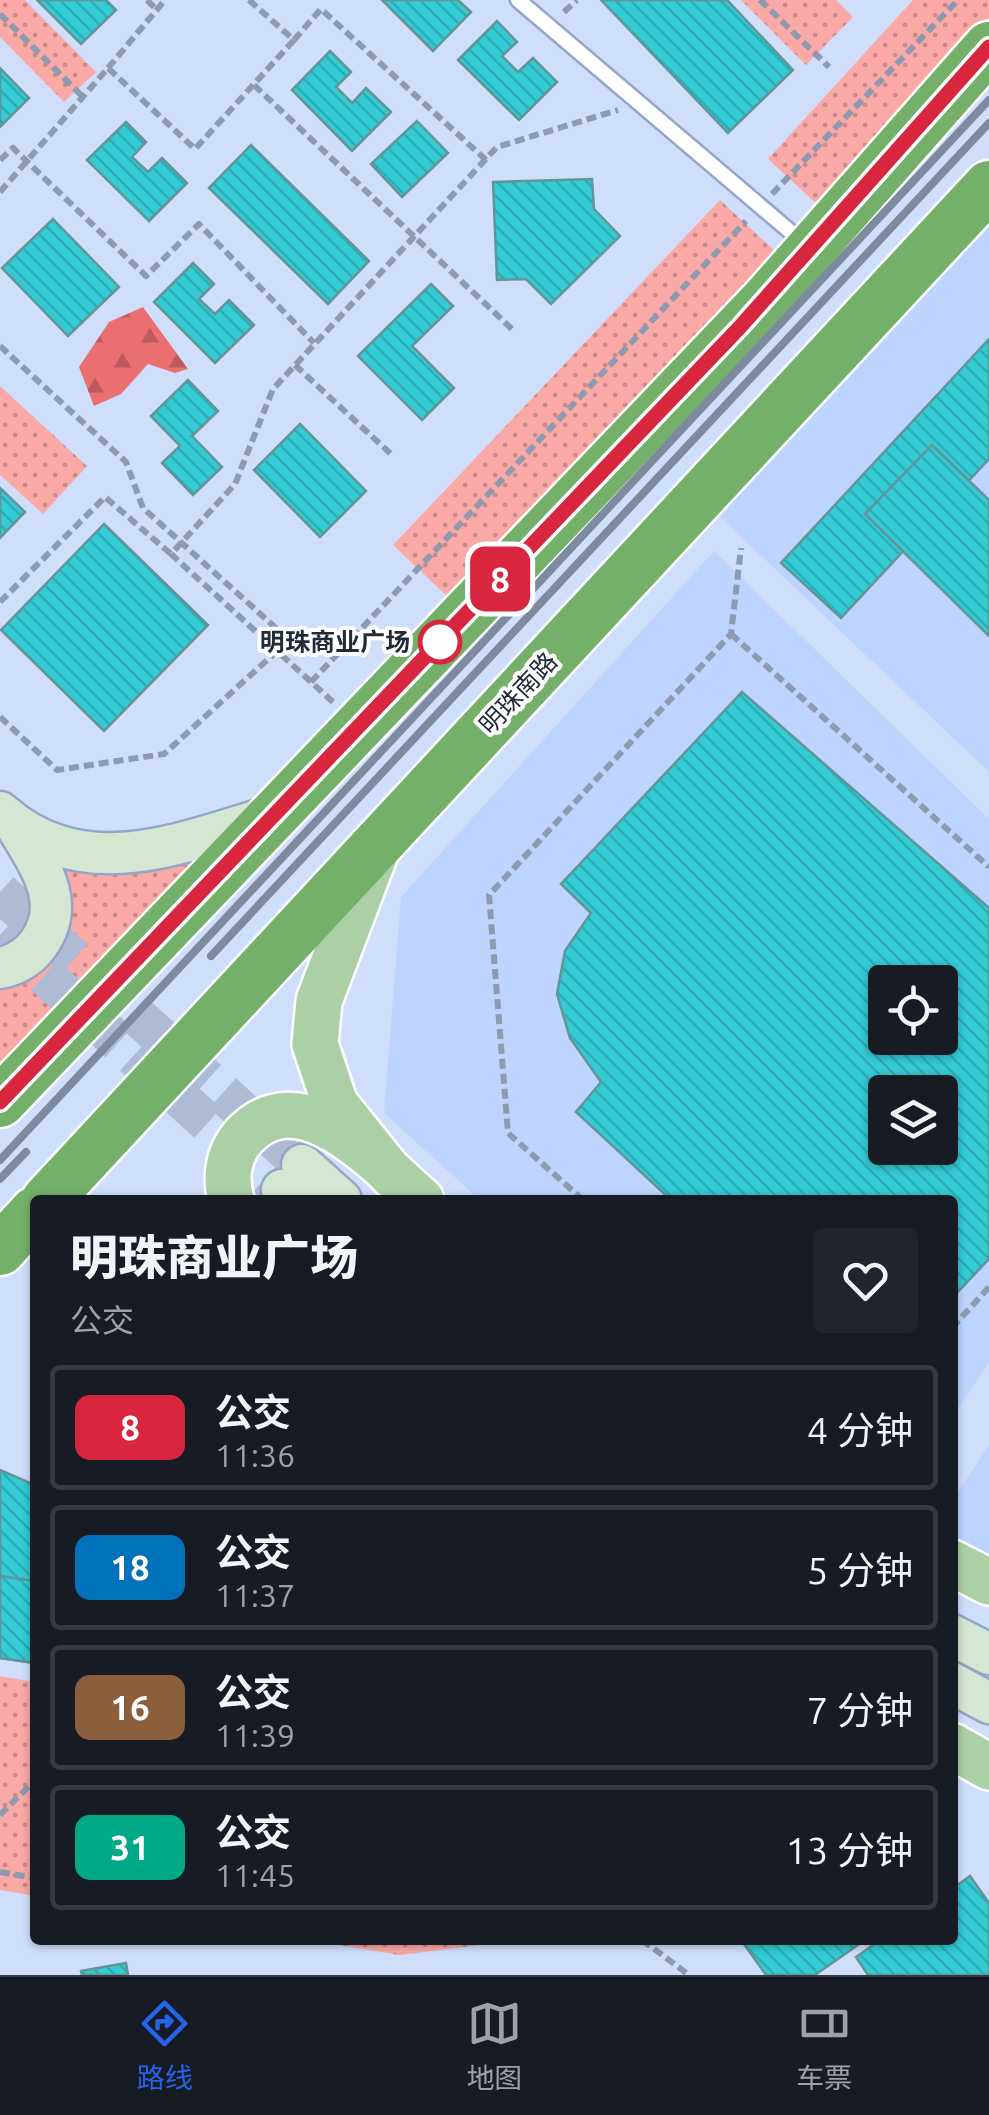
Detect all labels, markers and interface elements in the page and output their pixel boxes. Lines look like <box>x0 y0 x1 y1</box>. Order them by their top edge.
line badge: 8 <box>468 546 532 612</box>
text: 8 <box>490 559 510 599</box>
marker: 明珠商业广场 <box>419 621 461 663</box>
place label: 明珠商业广场 <box>260 628 410 656</box>
street label: 明珠南路 <box>474 647 562 739</box>
map controls <box>868 965 958 1165</box>
button: locate <box>868 965 958 1055</box>
button: layers <box>868 1075 958 1165</box>
button: heart <box>813 1228 918 1333</box>
text: 明珠商业广场 <box>70 1230 358 1284</box>
text: 公交 <box>70 1302 134 1338</box>
text: 公交 <box>215 1391 291 1433</box>
text: 8 <box>120 1407 140 1447</box>
text: 4 分钟 <box>807 1409 913 1451</box>
text: 11:36 <box>215 1437 295 1473</box>
text: 公交 <box>215 1531 291 1573</box>
text: 18 <box>110 1547 150 1587</box>
text: 5 分钟 <box>807 1549 913 1591</box>
text: 11:37 <box>215 1577 295 1613</box>
text: 公交 <box>215 1671 291 1713</box>
text: 16 <box>110 1687 150 1727</box>
text: 7 分钟 <box>807 1689 913 1731</box>
text: 11:39 <box>215 1717 295 1753</box>
text: 公交 <box>215 1811 291 1853</box>
text: 31 <box>110 1827 150 1867</box>
text: 13 分钟 <box>785 1829 913 1871</box>
text: 11:45 <box>215 1857 295 1893</box>
tab: 路线 <box>137 1996 193 2096</box>
tab: 地图 <box>466 1996 522 2096</box>
tab: 车票 <box>796 1996 852 2096</box>

